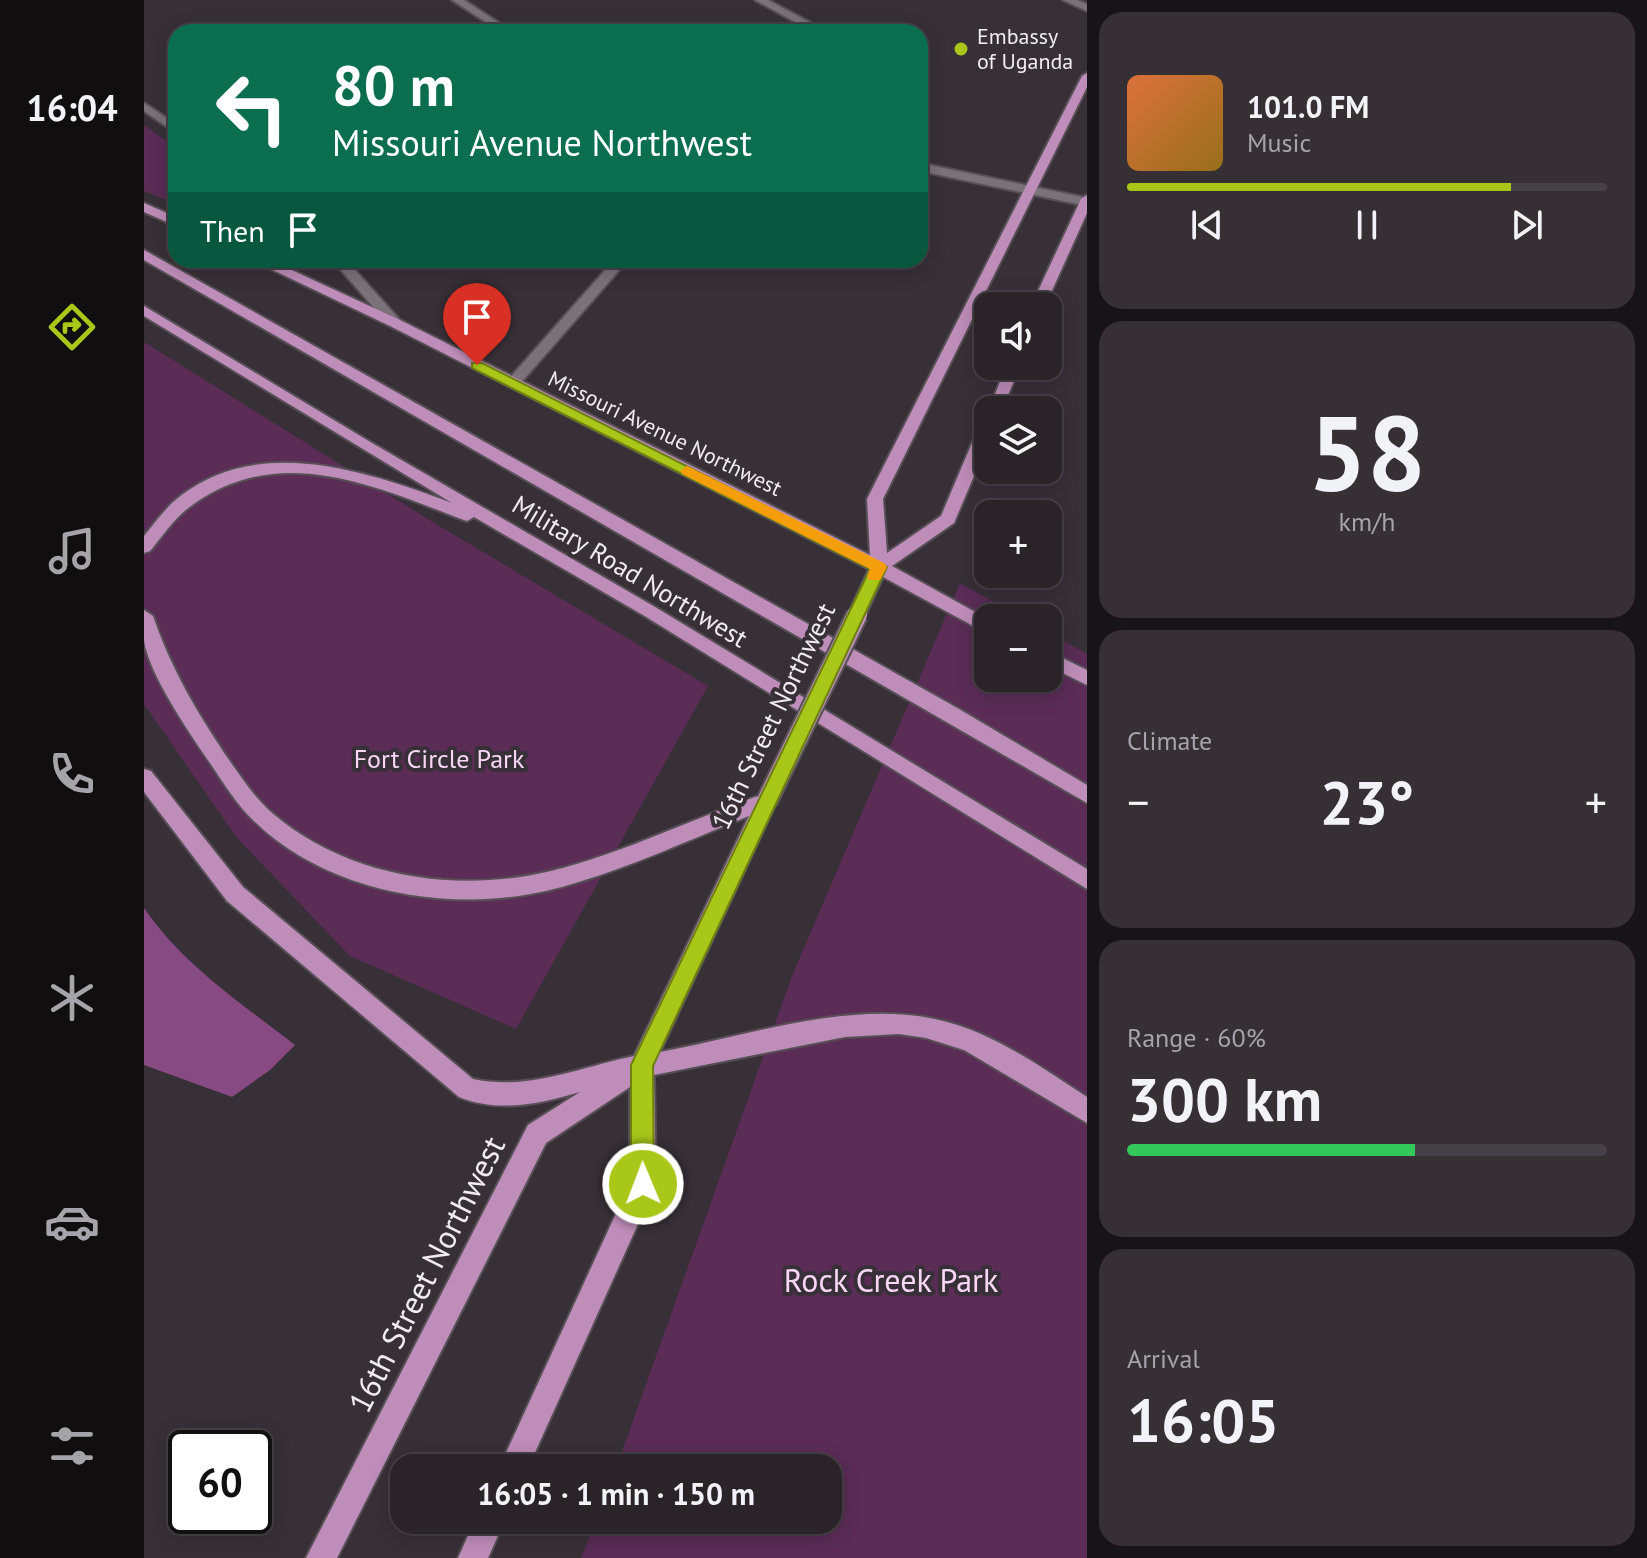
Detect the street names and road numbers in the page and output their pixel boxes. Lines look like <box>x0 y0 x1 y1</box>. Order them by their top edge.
street label: Missouri Avenue Northwest <box>544 364 787 502</box>
street label: Military Road Northwest <box>506 488 754 654</box>
street label: 16th Street Northwest <box>704 597 842 834</box>
street label: 16th Street Northwest <box>338 1129 514 1419</box>

